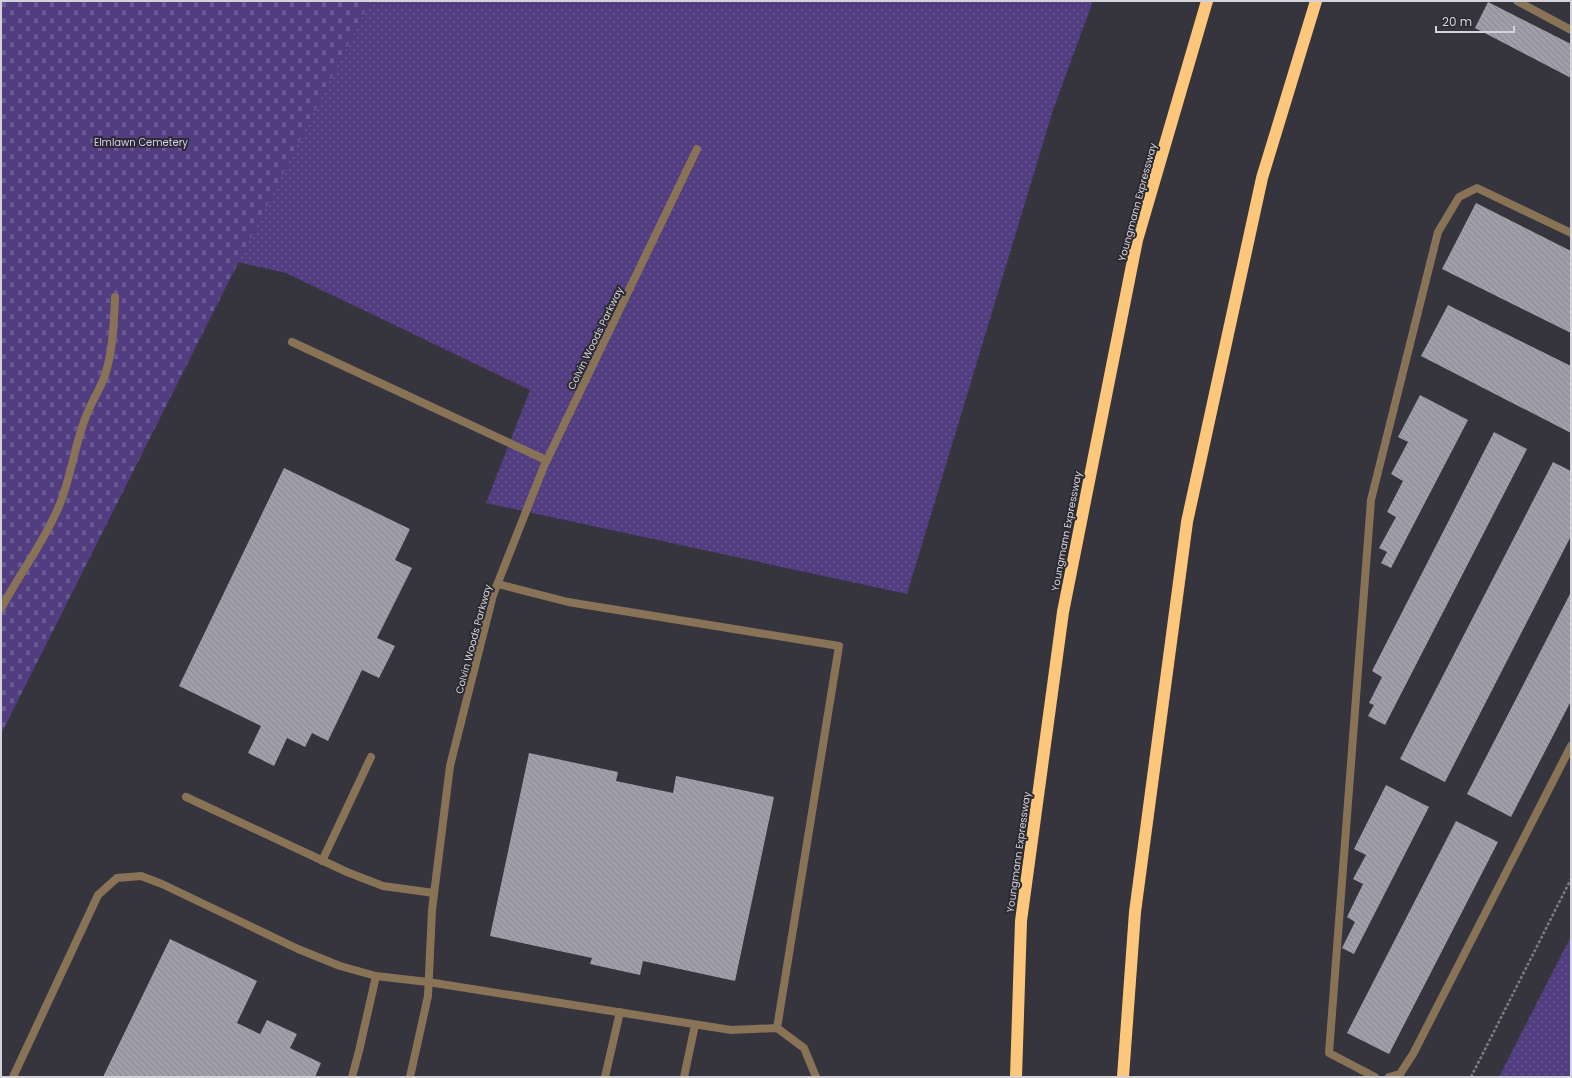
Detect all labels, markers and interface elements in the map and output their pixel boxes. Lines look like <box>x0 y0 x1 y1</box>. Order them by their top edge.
scale bar <box>1436 8 1514 34</box>
text: 20 m <box>1442 13 1472 30</box>
park label: Elmlawn Cemetery <box>94 135 188 150</box>
street label: Youngmann Expressway <box>1114 141 1161 263</box>
street label: Colvin Woods Parkway <box>564 284 627 392</box>
street label: Youngmann Expressway <box>1047 469 1086 592</box>
street label: Colvin Woods Parkway <box>452 582 495 696</box>
street label: Youngmann Expressway <box>1003 790 1034 914</box>

